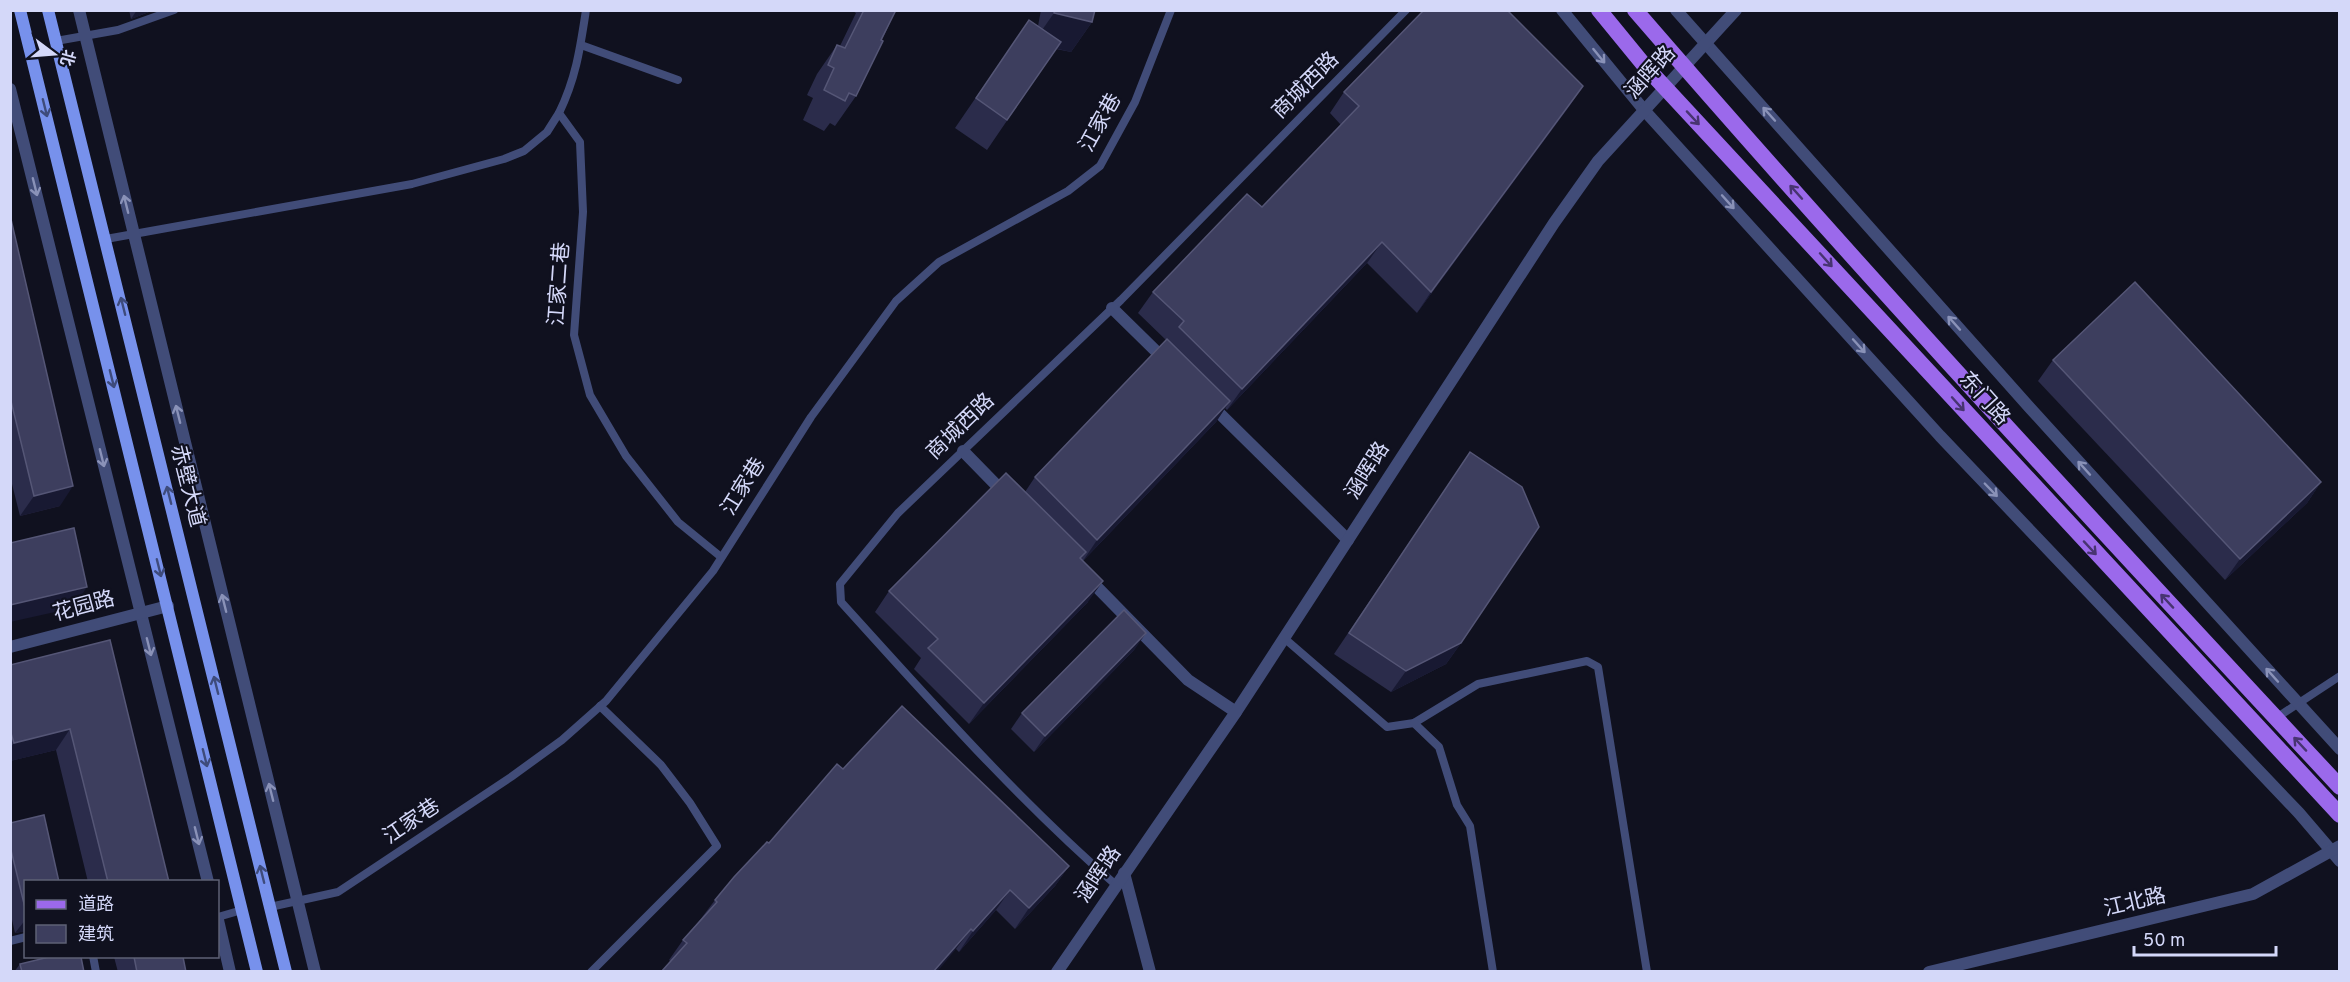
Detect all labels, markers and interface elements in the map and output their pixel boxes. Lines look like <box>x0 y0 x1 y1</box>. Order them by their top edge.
north arrow <box>24 24 84 84</box>
street label: 涵晖路 <box>1620 41 1682 105</box>
text: 北 <box>55 47 78 68</box>
street label: 商城西路 <box>1267 47 1345 125</box>
one-way arrow <box>1592 48 1606 63</box>
street label: 江家巷 <box>1074 89 1128 157</box>
one-way arrow <box>40 98 51 117</box>
one-way arrow <box>1762 107 1776 122</box>
one-way arrow <box>1686 110 1700 125</box>
one-way arrow <box>29 177 41 196</box>
one-way arrow <box>1789 185 1803 200</box>
one-way arrow <box>1721 194 1735 209</box>
one-way arrow <box>120 195 132 214</box>
street label: 江家二巷 <box>544 241 576 327</box>
one-way arrow <box>1819 253 1833 268</box>
one-way arrow <box>116 297 128 316</box>
one-way arrow <box>1947 316 1961 331</box>
one-way arrow <box>1852 339 1866 354</box>
street label: 东门路 <box>1953 367 2015 431</box>
one-way arrow <box>107 369 119 388</box>
street label: 商城西路 <box>921 388 1001 466</box>
one-way arrow <box>1951 396 1965 411</box>
one-way arrow <box>171 404 183 423</box>
street label: 涵晖路 <box>1340 437 1396 505</box>
street label: 赤壁大道 <box>164 442 210 530</box>
one-way arrow <box>97 448 109 467</box>
street label: 江家巷 <box>716 453 772 521</box>
one-way arrow <box>2077 461 2091 476</box>
one-way arrow <box>1984 482 1998 497</box>
one-way arrow <box>163 486 175 505</box>
one-way arrow <box>2083 540 2097 555</box>
one-way arrow <box>153 558 165 577</box>
street label: 花园路 <box>50 586 118 628</box>
one-way arrow <box>218 594 230 613</box>
one-way arrow <box>2160 594 2174 609</box>
one-way arrow <box>144 637 156 656</box>
one-way arrow <box>2265 667 2279 682</box>
one-way arrow <box>209 675 221 694</box>
one-way arrow <box>2293 737 2307 752</box>
one-way arrow <box>199 748 211 767</box>
one-way arrow <box>264 783 276 802</box>
street label: 江家巷 <box>378 793 446 851</box>
one-way arrow <box>191 826 203 845</box>
street label: 涵晖路 <box>1070 841 1128 909</box>
one-way arrow <box>256 865 268 884</box>
legend <box>24 880 219 958</box>
street label: 江北路 <box>2101 883 2169 923</box>
text: 道路 <box>78 894 114 917</box>
scale bar <box>2134 919 2276 957</box>
text: 建筑 <box>78 924 114 947</box>
text: 50 m <box>2143 930 2185 953</box>

